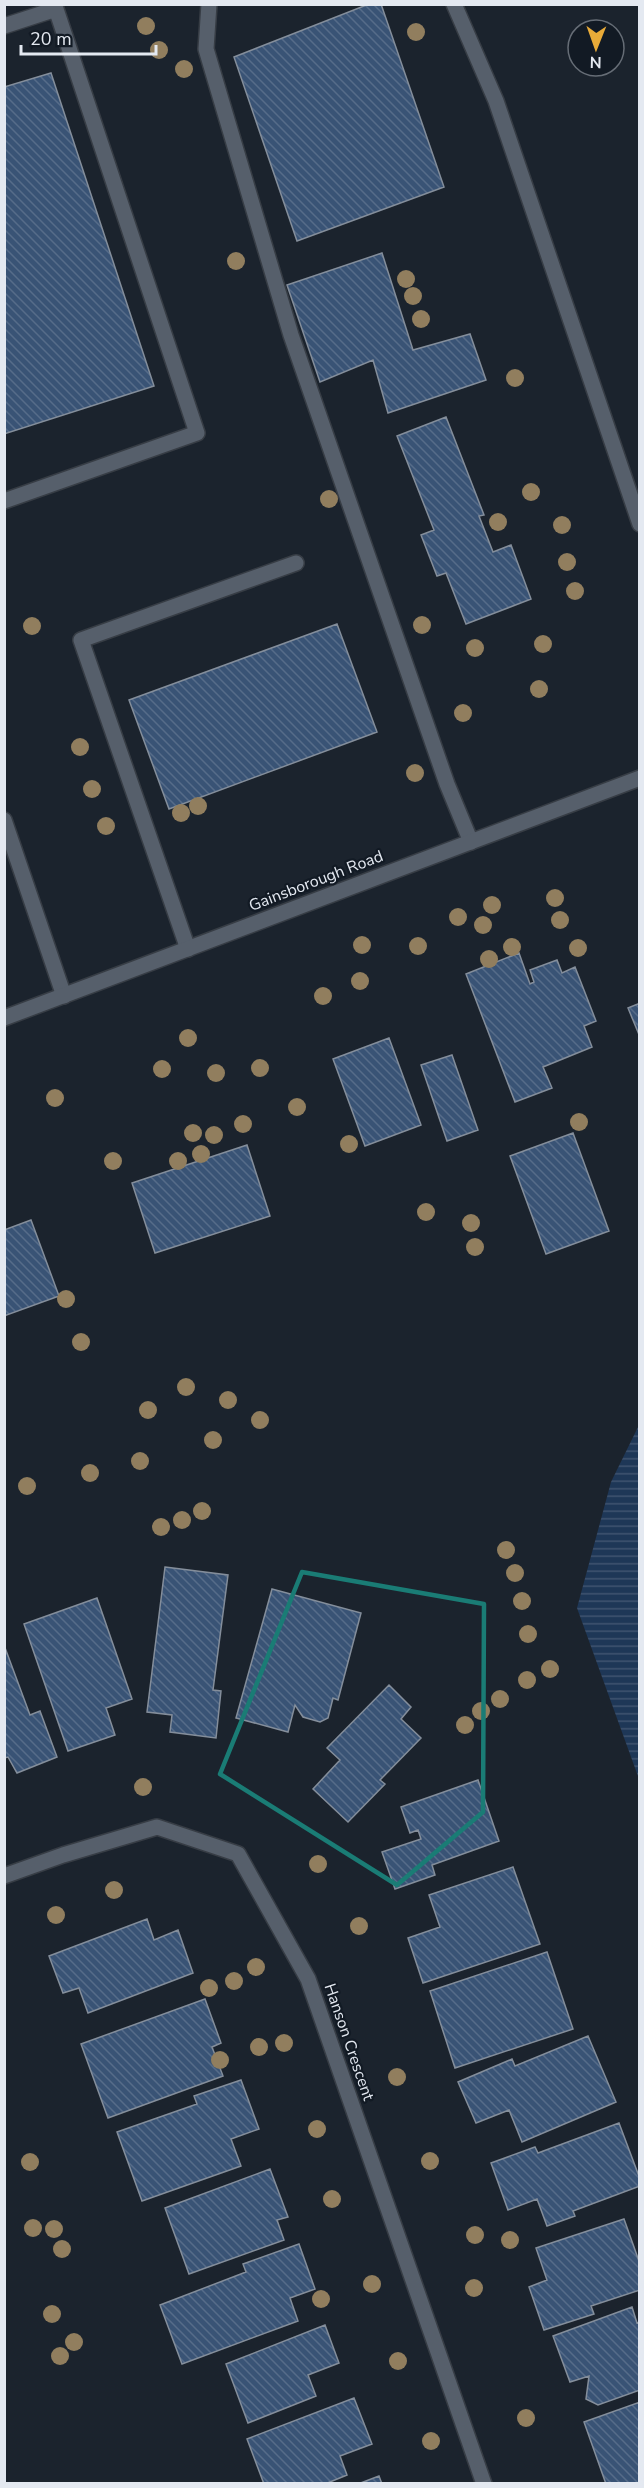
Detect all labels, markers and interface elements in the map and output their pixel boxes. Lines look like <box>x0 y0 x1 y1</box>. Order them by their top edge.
scale bar <box>21 18 156 56</box>
north arrow <box>566 18 626 78</box>
text: 20 m <box>30 27 72 51</box>
text: N <box>590 51 602 73</box>
street label: Gainsborough Road <box>246 845 386 917</box>
street label: Hanson Crescent <box>319 1980 379 2104</box>

